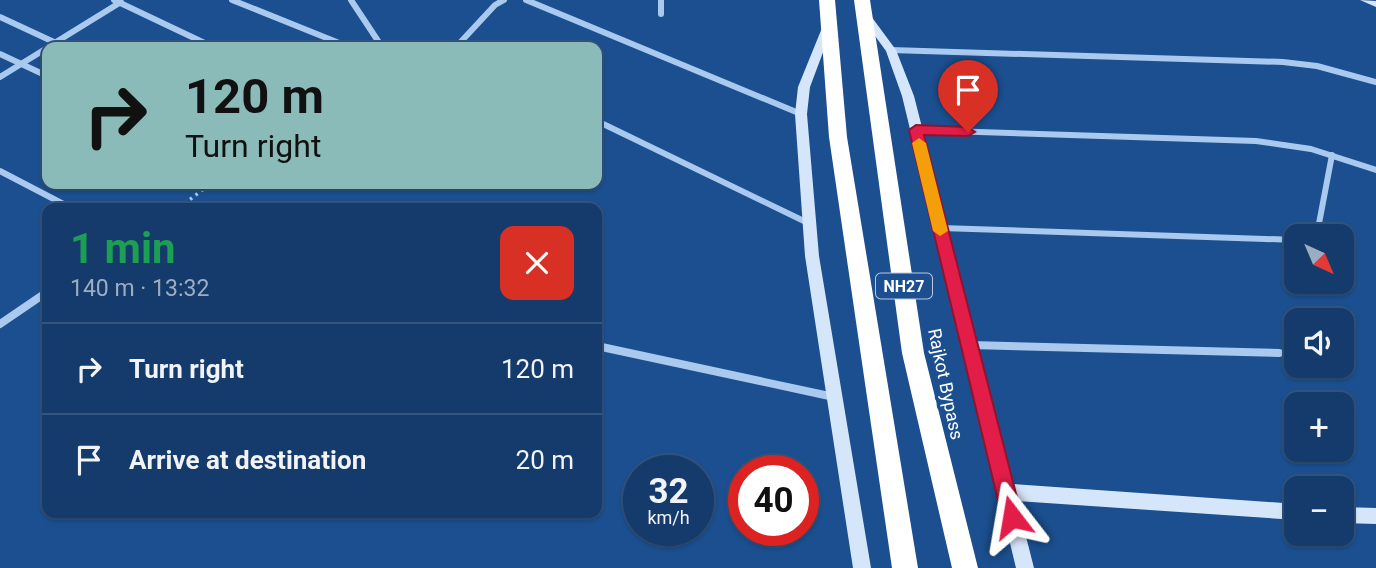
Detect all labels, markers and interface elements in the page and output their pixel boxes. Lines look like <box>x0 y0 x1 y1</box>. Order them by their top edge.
pin <box>938 60 998 132</box>
text: 120 m <box>185 68 324 125</box>
icon: right <box>70 70 161 161</box>
icon: arrive <box>949 71 987 109</box>
text: Turn right <box>185 127 321 165</box>
text: 1 min <box>70 224 176 273</box>
north arrow <box>1284 224 1354 294</box>
map controls <box>1284 224 1354 546</box>
button: close <box>500 226 574 300</box>
road number: NH27 <box>876 274 932 298</box>
text: 140 m · 13:32 <box>70 275 209 302</box>
button: sound <box>1284 308 1354 378</box>
street label: Rajkot Bypass <box>924 326 968 442</box>
icon: right <box>70 350 108 388</box>
text: Turn right <box>129 354 244 384</box>
text: 120 m <box>501 354 574 384</box>
button: + <box>1284 392 1354 462</box>
icon: arrive <box>70 441 108 479</box>
text: Arrive at destination <box>129 445 366 475</box>
text: 20 m <box>516 445 574 475</box>
speed limit sign: 40 <box>728 455 819 546</box>
text: 32 <box>648 471 689 512</box>
button: − <box>1284 476 1354 546</box>
position arrow <box>975 480 1049 554</box>
text: km/h <box>647 507 690 528</box>

